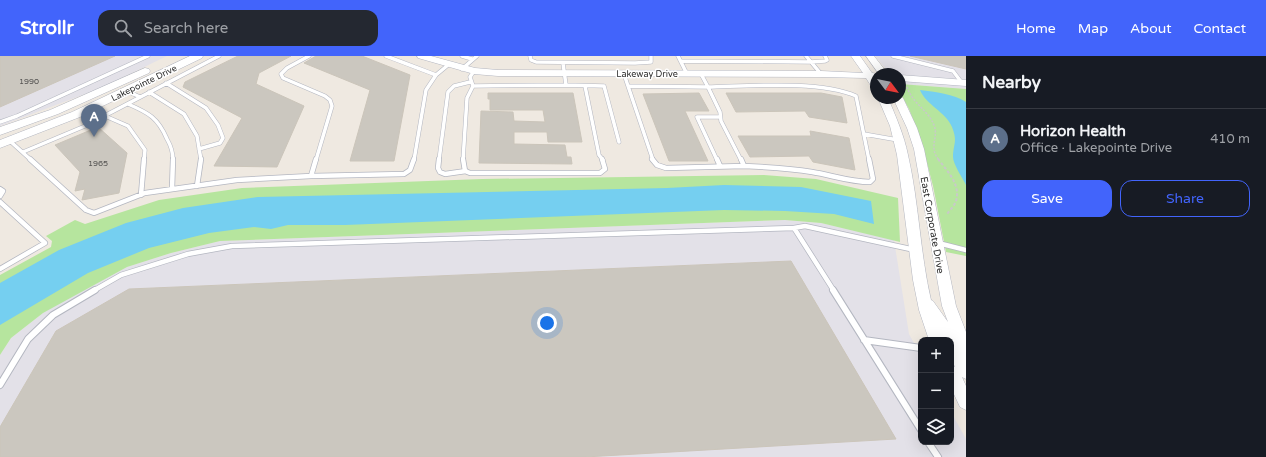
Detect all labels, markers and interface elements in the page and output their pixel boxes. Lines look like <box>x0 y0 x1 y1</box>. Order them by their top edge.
search box <box>98 10 378 46</box>
text: Strollr <box>20 17 74 39</box>
icon: search <box>112 17 134 39</box>
text: Search here <box>144 19 228 37</box>
text: Home <box>1016 20 1056 37</box>
text: Map <box>1078 20 1108 37</box>
text: About <box>1130 20 1172 37</box>
text: Contact <box>1194 20 1246 37</box>
street label: Lakepointe Drive <box>109 63 179 104</box>
north arrow <box>870 68 906 104</box>
street label: Lakeway Drive <box>616 69 678 80</box>
text: Nearby <box>982 72 1041 93</box>
house number: 1990 <box>19 77 39 86</box>
pin: A <box>81 104 107 137</box>
text: Horizon Health <box>1020 122 1126 140</box>
text: A <box>990 131 1000 147</box>
text: 410 m <box>1210 131 1250 147</box>
text: Office · Lakepointe Drive <box>1020 140 1172 156</box>
house number: 1965 <box>88 159 108 168</box>
street label: East Corporate Drive <box>918 176 947 275</box>
button: Save <box>982 180 1112 217</box>
button: Share <box>1120 180 1250 217</box>
your location <box>537 313 557 333</box>
map controls <box>918 337 954 445</box>
button: + <box>918 337 954 373</box>
button: − <box>918 373 954 409</box>
button: layers <box>918 409 954 445</box>

